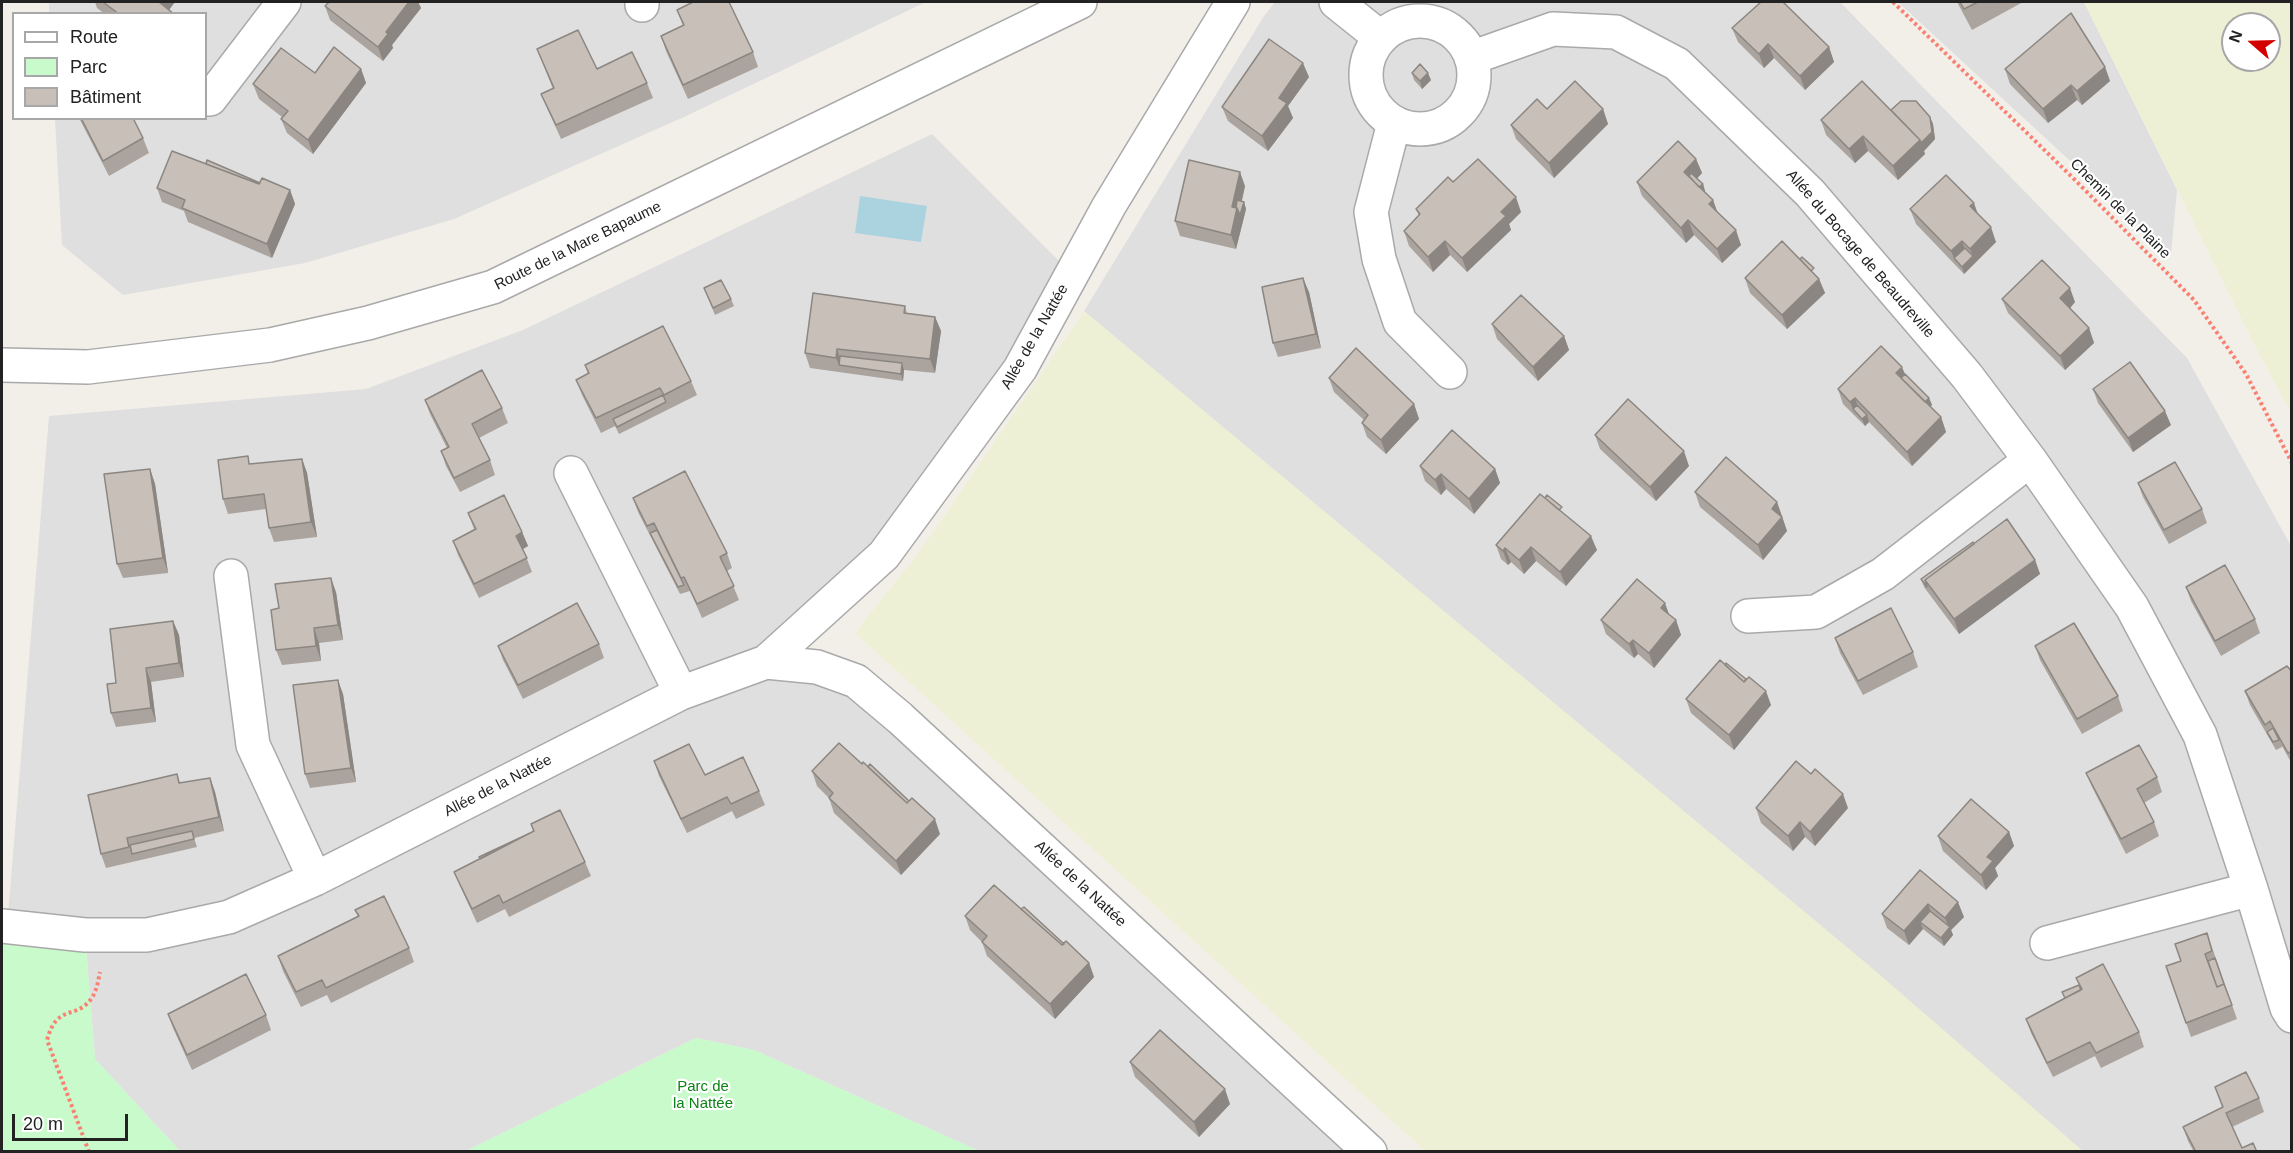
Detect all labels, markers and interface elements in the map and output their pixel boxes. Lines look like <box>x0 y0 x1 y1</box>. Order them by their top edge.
legend <box>12 12 207 120</box>
north arrow <box>2221 12 2281 72</box>
text: Route <box>70 27 118 47</box>
text: N <box>2226 28 2245 45</box>
text: Parc <box>70 57 107 77</box>
text: Bâtiment <box>70 87 141 107</box>
street label: Chemin de la Plaine <box>2066 155 2174 263</box>
street label: Allée du Bocage de Beaudreville <box>1782 166 1938 342</box>
street label: Route de la Mare Bapaume <box>492 198 664 294</box>
street label: Allée de la Nattée <box>998 281 1072 393</box>
street label: Allée de la Nattée <box>441 751 555 821</box>
street label: Allée de la Nattée <box>1031 837 1129 931</box>
park label: Parc de la Nattée <box>673 1078 733 1113</box>
scale bar <box>15 1102 130 1140</box>
text: 20 m <box>23 1114 63 1134</box>

